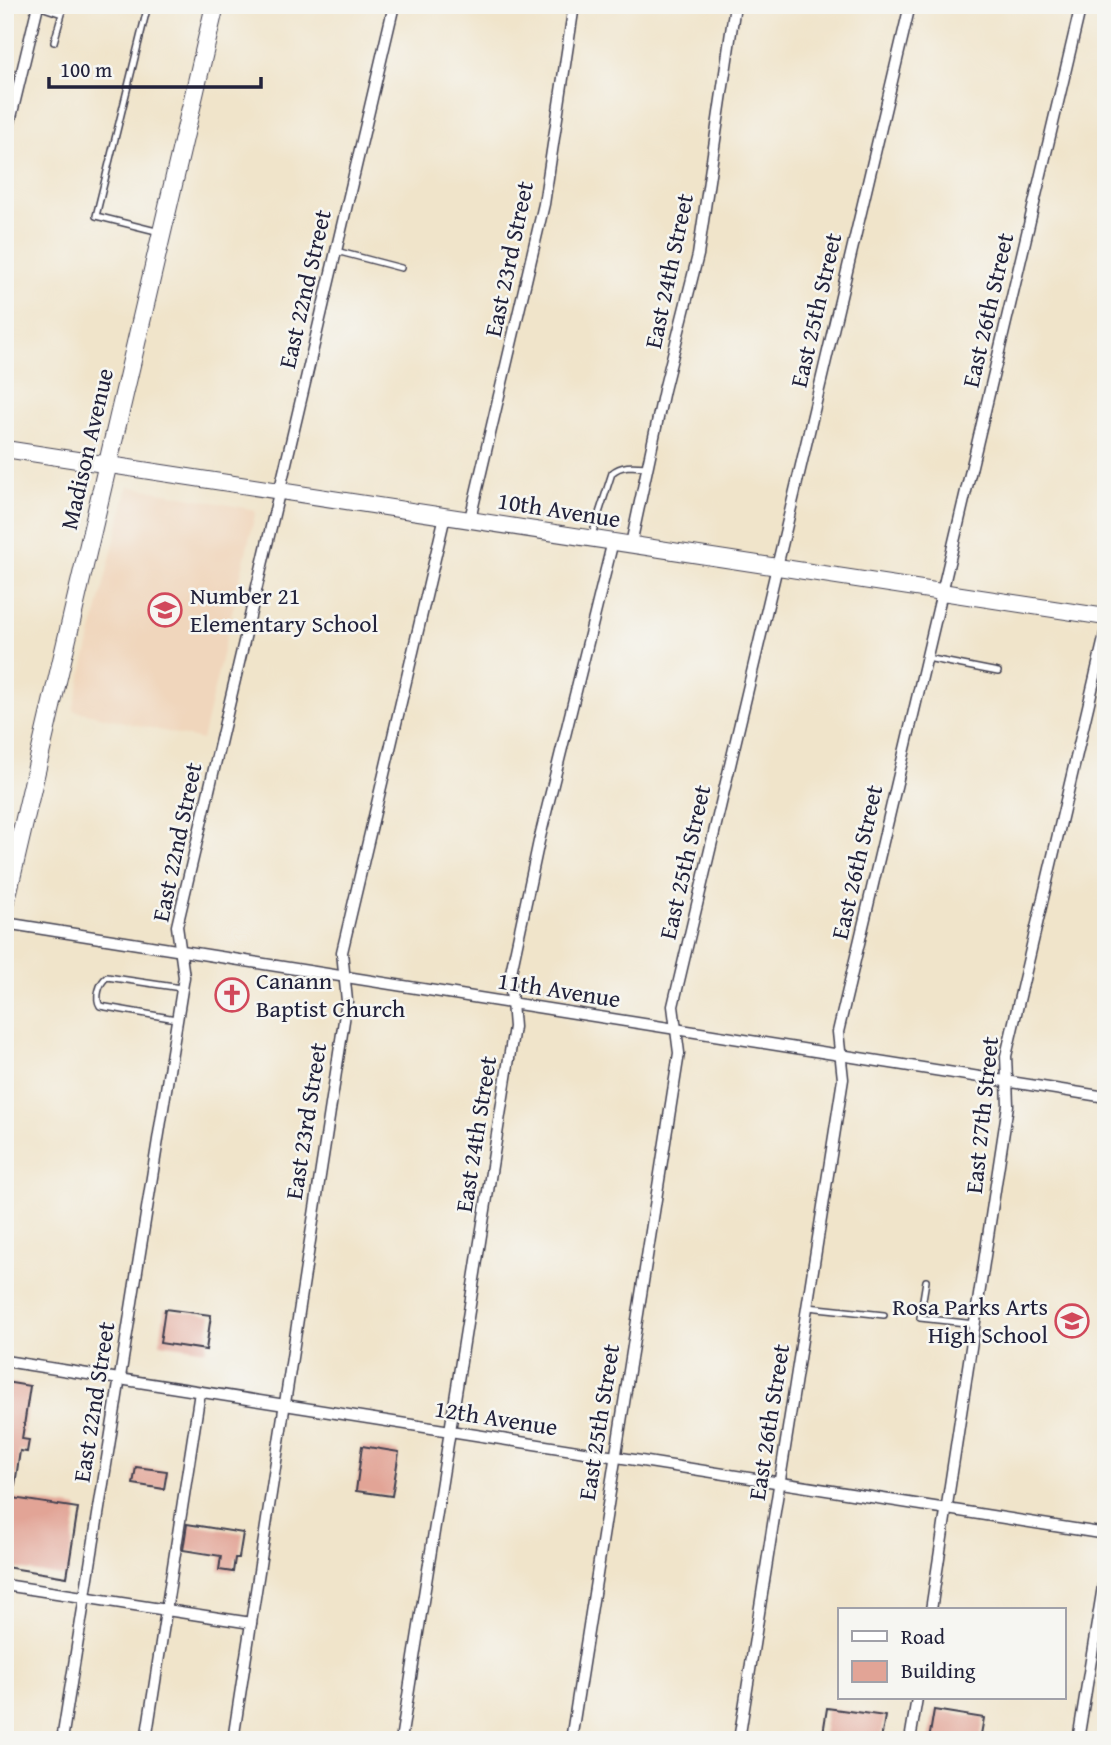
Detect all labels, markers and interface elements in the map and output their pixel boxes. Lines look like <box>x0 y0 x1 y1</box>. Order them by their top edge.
scale bar <box>49 46 261 90</box>
text: 100 m <box>60 54 112 85</box>
street label: East 23rd Street <box>475 177 542 340</box>
street label: East 24th Street <box>635 190 702 352</box>
street label: East 22nd Street <box>269 205 340 372</box>
street label: East 25th Street <box>781 229 850 391</box>
street label: East 26th Street <box>953 229 1022 391</box>
street label: Madison Avenue <box>51 365 122 533</box>
street label: 10th Avenue <box>495 483 623 536</box>
place label: Number 21 Elementary School <box>190 578 378 641</box>
school or university icon: Number 21 Elementary School <box>146 591 184 629</box>
street label: East 22nd Street <box>143 758 211 925</box>
street label: East 25th Street <box>650 781 719 943</box>
street label: East 26th Street <box>822 781 891 943</box>
place label: Canann Baptist Church <box>256 963 406 1026</box>
street label: 11th Avenue <box>495 963 623 1016</box>
church icon: Canann Baptist Church <box>213 976 251 1014</box>
street label: East 27th Street <box>956 1034 1007 1195</box>
street label: East 23rd Street <box>276 1039 335 1202</box>
street label: East 24th Street <box>446 1053 505 1215</box>
place label: Rosa Parks Arts High School <box>892 1289 1048 1352</box>
school or university icon: Rosa Parks Arts High School <box>1053 1302 1091 1340</box>
street label: East 22nd Street <box>64 1319 124 1485</box>
street label: East 25th Street <box>569 1341 628 1503</box>
street label: East 26th Street <box>739 1341 798 1503</box>
street label: 12th Avenue <box>432 1391 560 1444</box>
legend <box>838 1608 1066 1700</box>
text: Road <box>901 1621 946 1652</box>
text: Building <box>901 1655 976 1686</box>

